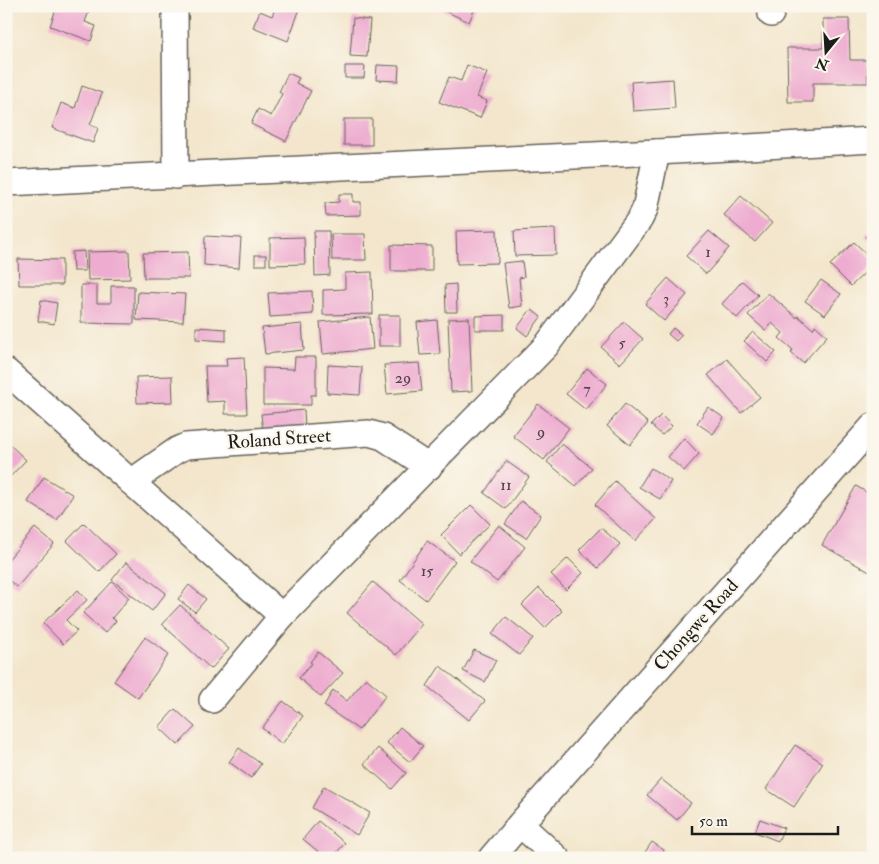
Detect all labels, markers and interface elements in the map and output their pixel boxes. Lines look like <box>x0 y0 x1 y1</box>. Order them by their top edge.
north arrow <box>802 28 852 78</box>
text: N <box>813 54 832 74</box>
house number: 1 <box>705 242 711 262</box>
house number: 3 <box>663 289 669 309</box>
house number: 5 <box>618 333 626 353</box>
house number: 29 <box>395 368 411 388</box>
house number: 7 <box>583 379 591 399</box>
house number: 9 <box>536 422 545 442</box>
street label: Roland Street <box>226 423 332 455</box>
house number: 11 <box>500 475 512 495</box>
house number: 15 <box>421 561 433 581</box>
street label: Chongwe Road <box>648 574 744 676</box>
scale bar <box>692 804 838 836</box>
text: 50 m <box>699 812 728 831</box>

